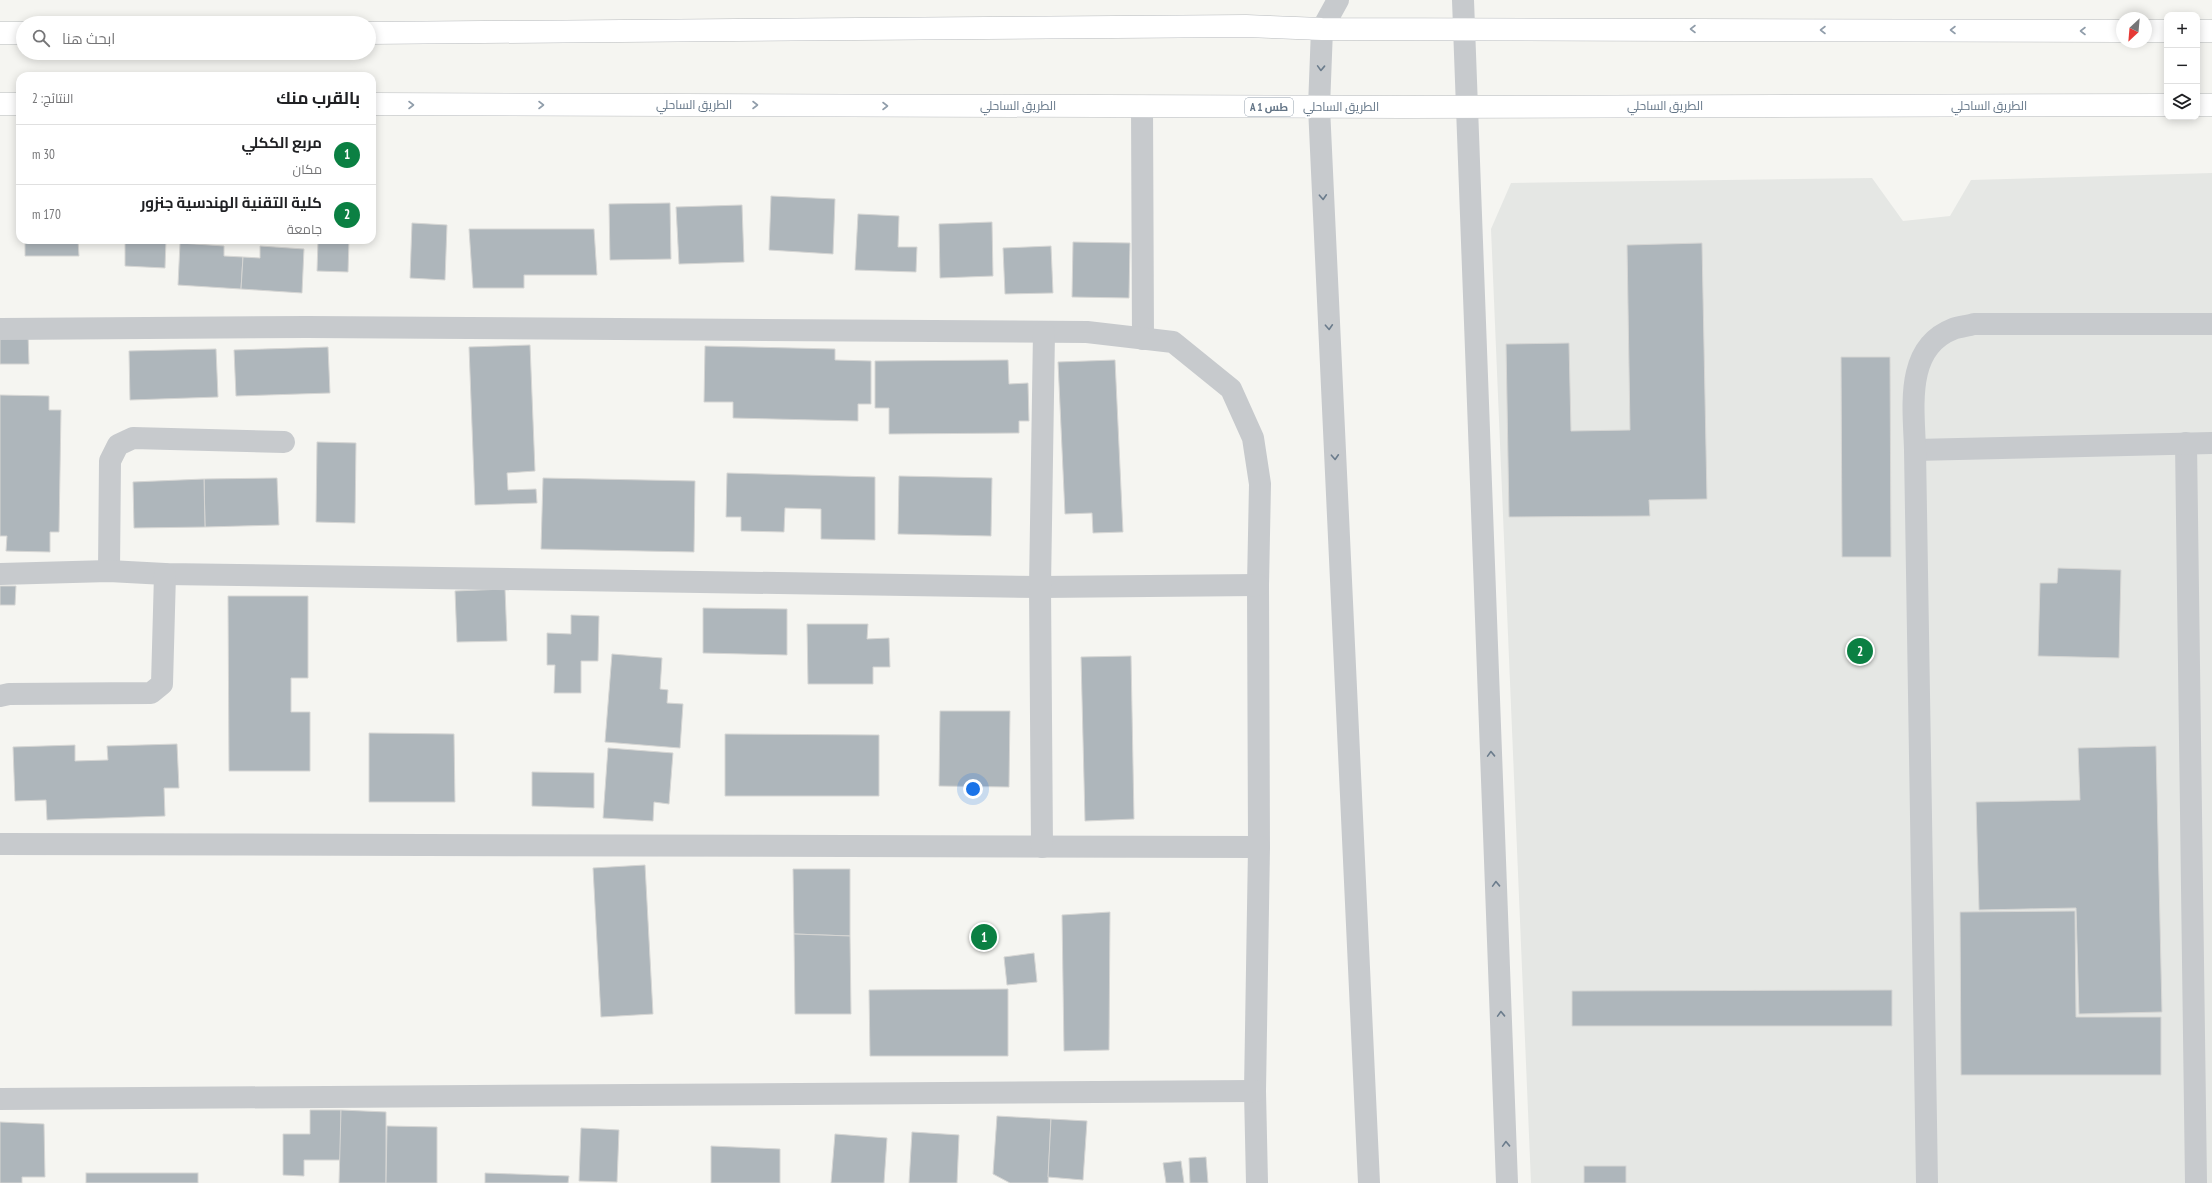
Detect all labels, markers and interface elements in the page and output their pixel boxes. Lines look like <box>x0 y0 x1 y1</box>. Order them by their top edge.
north arrow <box>2116 12 2152 48</box>
map controls <box>2164 12 2200 120</box>
button: + <box>2164 12 2200 48</box>
search box <box>16 16 376 60</box>
one-way arrow <box>1690 25 1696 33</box>
one-way arrow <box>1820 26 1826 34</box>
one-way arrow <box>1950 26 1956 34</box>
icon: search <box>30 27 52 49</box>
one-way arrow <box>2080 27 2086 35</box>
text: ابحث هنا <box>62 29 115 48</box>
button: − <box>2164 48 2200 84</box>
one-way arrow <box>1316 65 1325 71</box>
button: layers <box>2164 84 2200 120</box>
text: بالقرب منك <box>276 87 360 109</box>
text: النتائج: 2 <box>32 90 73 107</box>
street label: الطريق الساحلي <box>656 97 732 115</box>
street label: الطريق الساحلي <box>980 98 1056 116</box>
road number: A 1 طس <box>1245 98 1293 116</box>
street label: الطريق الساحلي <box>1627 98 1703 116</box>
street label: الطريق الساحلي <box>1951 98 2027 116</box>
street label: الطريق الساحلي <box>1303 99 1379 117</box>
one-way arrow <box>408 101 414 109</box>
one-way arrow <box>538 101 544 109</box>
one-way arrow <box>752 101 758 109</box>
one-way arrow <box>882 102 888 110</box>
text: مربع الككلي <box>241 133 322 152</box>
text: 30 m <box>32 146 55 163</box>
text: 1 <box>344 146 350 163</box>
text: مكان <box>293 161 322 178</box>
text: كلية التقنية الهندسية جنزور <box>140 193 322 212</box>
one-way arrow <box>1319 194 1328 200</box>
text: 170 m <box>32 206 61 223</box>
text: 2 <box>344 206 350 223</box>
text: جامعة <box>287 221 322 238</box>
one-way arrow <box>1325 324 1334 330</box>
one-way arrow <box>1331 454 1340 460</box>
pin: 2 <box>1847 636 1873 666</box>
one-way arrow <box>1487 751 1495 757</box>
your location <box>963 779 983 799</box>
one-way arrow <box>1492 881 1500 887</box>
pin: 1 <box>971 922 997 952</box>
one-way arrow <box>1497 1011 1505 1017</box>
one-way arrow <box>1502 1141 1510 1147</box>

